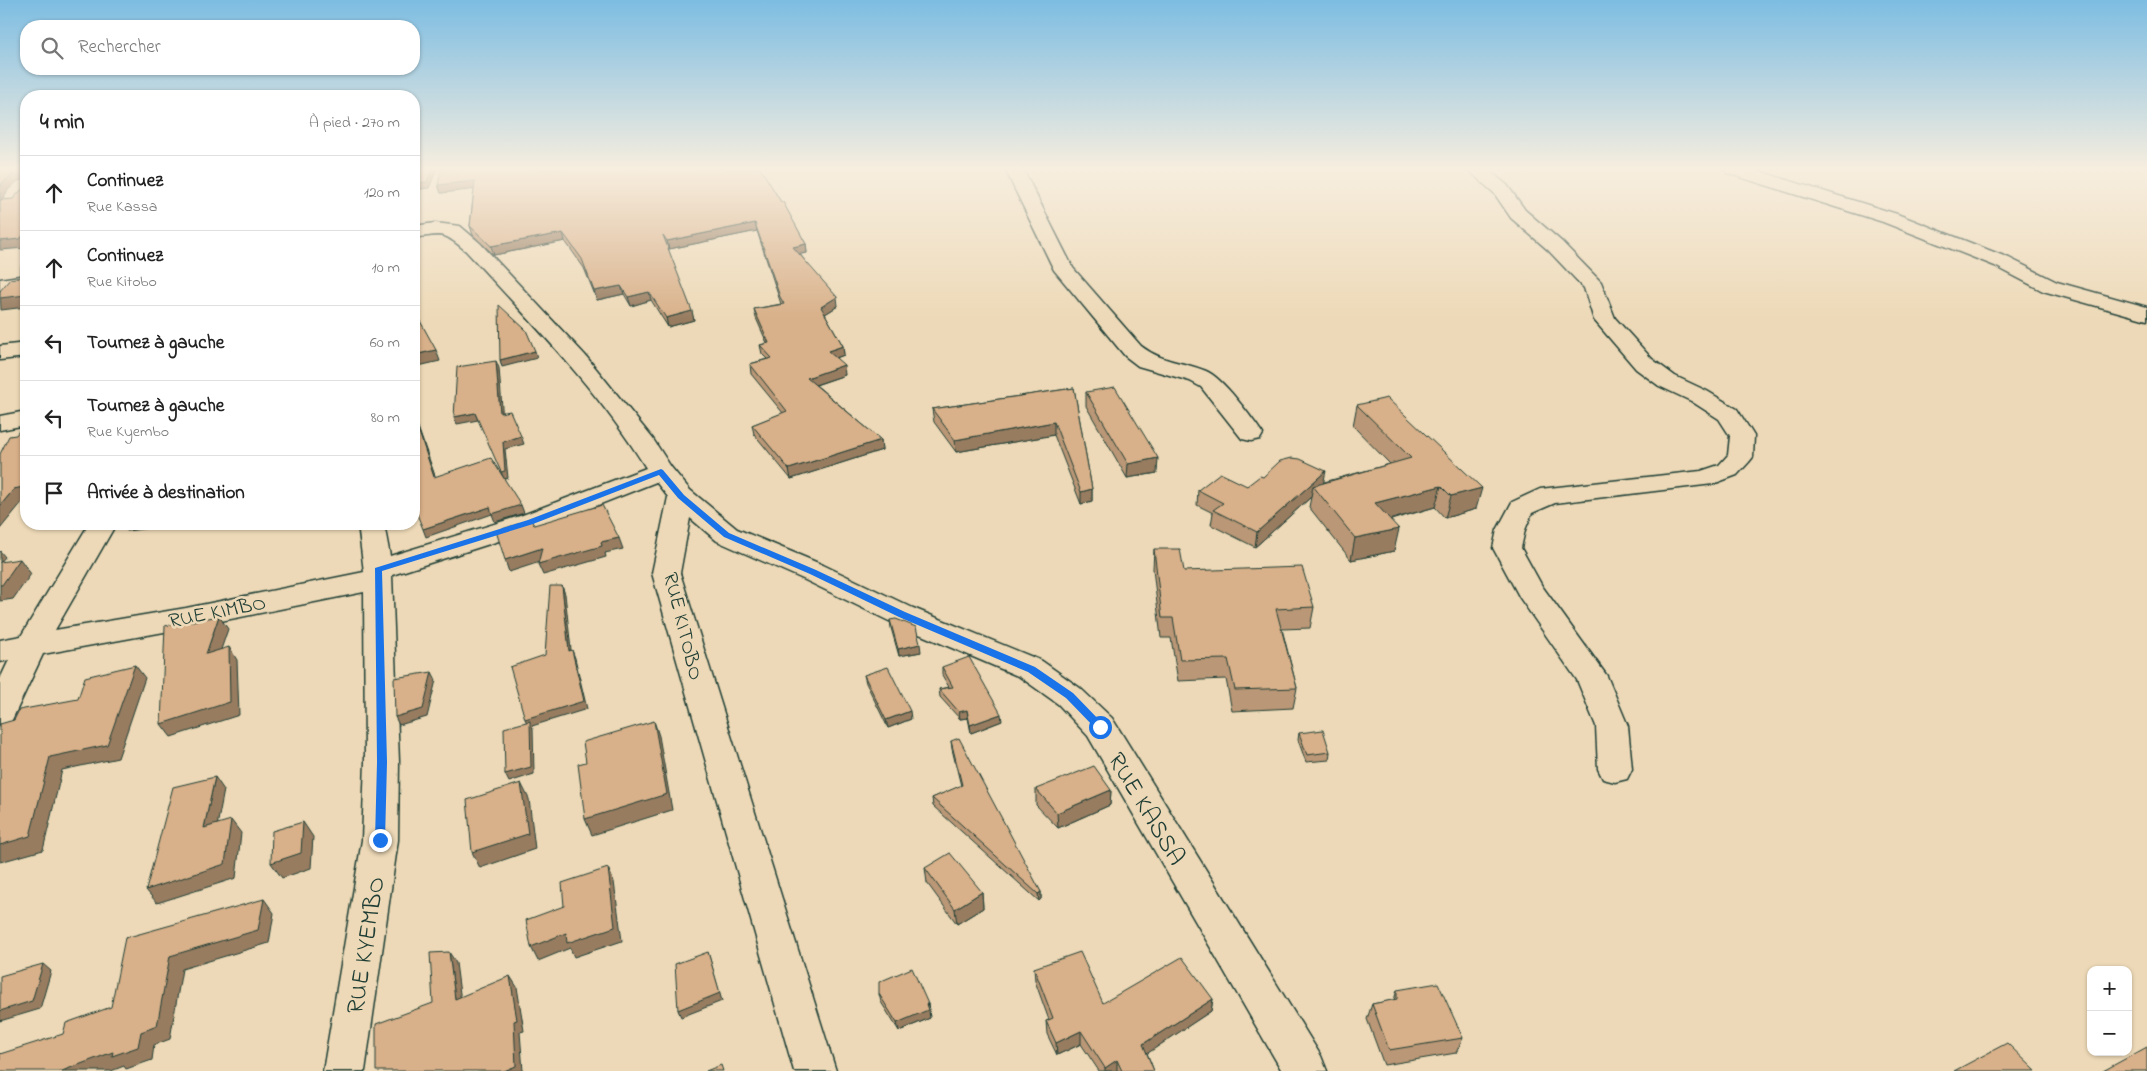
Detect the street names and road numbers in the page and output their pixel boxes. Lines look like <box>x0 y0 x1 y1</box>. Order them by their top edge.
street label: RUE KITOBO <box>654 569 710 684</box>
street label: RUE KIMBO <box>166 589 269 637</box>
street label: RUE KASSA <box>1098 746 1193 873</box>
street label: RUE KYEMBO <box>338 874 396 1017</box>

